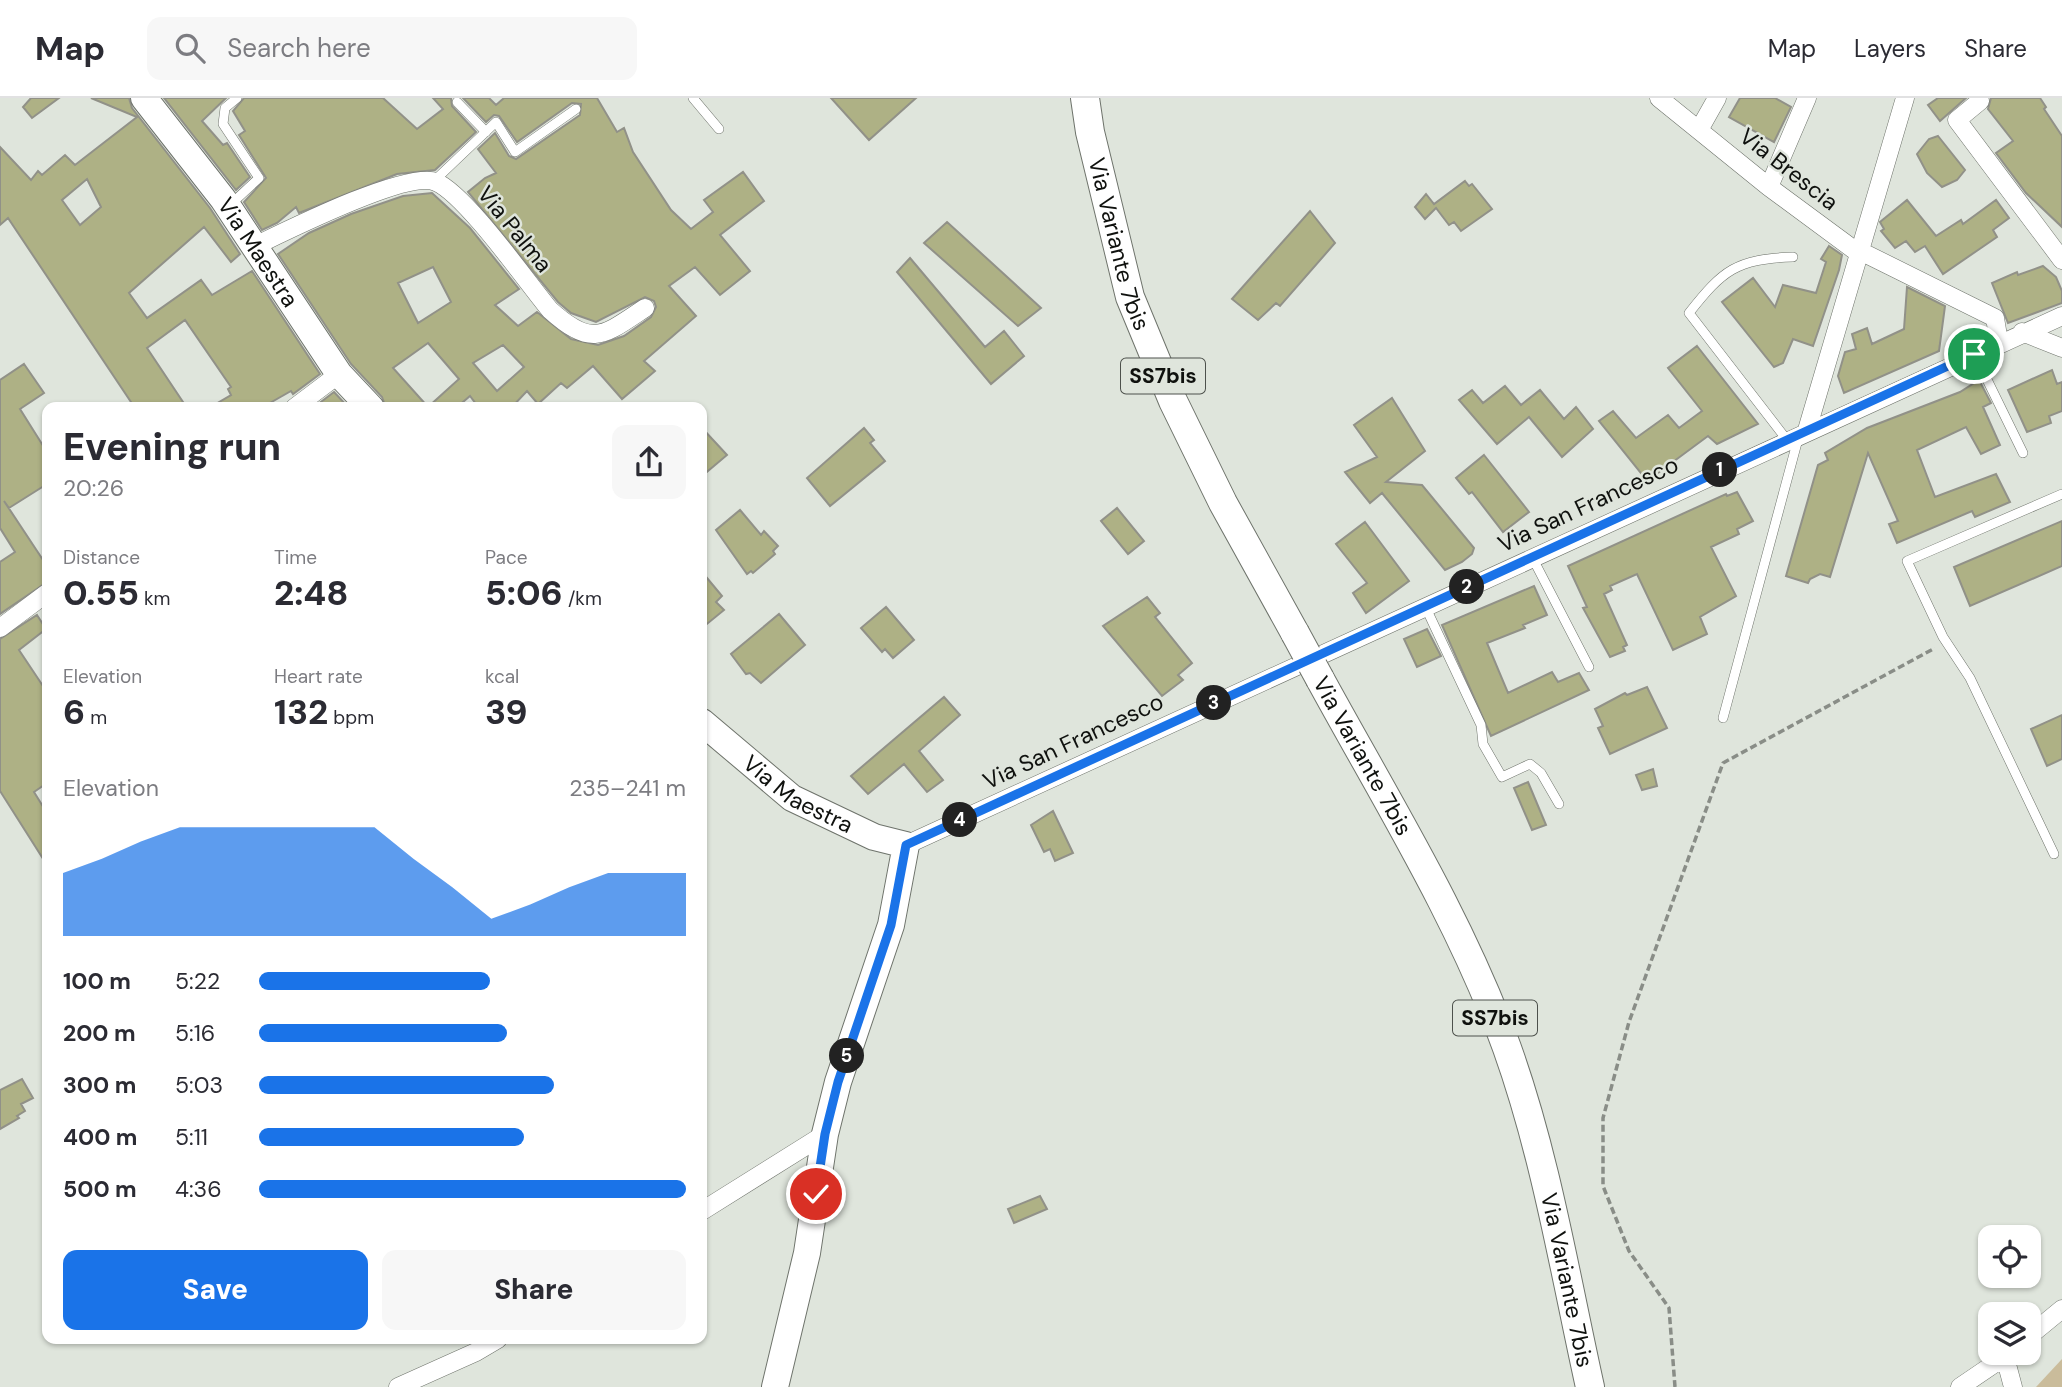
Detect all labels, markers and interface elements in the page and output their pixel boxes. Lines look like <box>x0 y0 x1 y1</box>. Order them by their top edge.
search box <box>147 17 637 80</box>
text: Map <box>35 27 105 70</box>
icon: search <box>171 29 209 67</box>
text: Search here <box>227 31 371 65</box>
text: Map <box>1768 33 1816 64</box>
text: Layers <box>1854 33 1926 64</box>
text: Share <box>1964 33 2027 64</box>
street label: Via Brescia <box>1734 121 1844 217</box>
street label: Via Variante 7bis <box>1082 155 1157 335</box>
street label: Via Palma <box>471 180 559 278</box>
street label: Via Maestra <box>211 192 305 313</box>
pin <box>1944 324 2004 384</box>
icon: arrive <box>1955 335 1993 373</box>
road number: SS7bis <box>1121 358 1205 394</box>
text: Evening run <box>63 422 281 472</box>
button: share <box>612 425 686 499</box>
street label: Via San Francesco <box>1493 449 1683 559</box>
pin: 1 <box>1702 452 1738 488</box>
text: 1 <box>1716 457 1723 482</box>
text: 20:26 <box>63 473 124 503</box>
text: Distance <box>63 545 140 570</box>
text: Time <box>274 545 317 570</box>
text: Pace <box>485 545 528 570</box>
text: 0.55 <box>63 570 139 616</box>
text: 2:48 <box>274 570 348 616</box>
text: 5:06 <box>485 570 563 616</box>
pin: 2 <box>1450 570 1484 604</box>
text: 2 <box>1461 574 1472 599</box>
text: km <box>139 586 171 611</box>
text: /km <box>563 586 602 611</box>
text: Elevation <box>63 664 142 689</box>
text: Heart rate <box>274 664 363 689</box>
text: kcal <box>485 664 519 689</box>
street label: Via Variante 7bis <box>1306 671 1419 841</box>
street label: Via San Francesco <box>978 686 1168 796</box>
pin: 3 <box>1196 686 1232 720</box>
text: 6 <box>63 689 85 735</box>
text: 132 <box>274 689 328 735</box>
text: 39 <box>485 689 528 735</box>
text: 3 <box>1208 690 1219 715</box>
text: m <box>85 705 107 730</box>
text: bpm <box>328 705 374 730</box>
street label: Via Maestra <box>737 748 858 840</box>
text: Elevation <box>63 773 159 803</box>
text: 235–241 m <box>569 773 686 803</box>
pin: 4 <box>942 802 978 838</box>
text: 4 <box>953 807 966 832</box>
text: 100 m <box>63 966 131 996</box>
text: 5:22 <box>175 966 220 996</box>
road number: SS7bis <box>1453 1000 1537 1035</box>
text: 200 m <box>63 1018 136 1048</box>
text: 5:16 <box>175 1018 215 1048</box>
pin: 5 <box>830 1038 864 1074</box>
text: 5 <box>841 1043 852 1068</box>
text: 300 m <box>63 1070 136 1100</box>
text: 5:03 <box>175 1070 223 1100</box>
text: 400 m <box>63 1122 137 1152</box>
text: 5:11 <box>175 1122 208 1152</box>
pin <box>786 1164 846 1224</box>
text: 500 m <box>63 1174 137 1204</box>
text: 4:36 <box>175 1174 222 1204</box>
icon: check <box>797 1175 835 1213</box>
street label: Via Variante 7bis <box>1534 1190 1600 1370</box>
map controls <box>1978 1225 2041 1365</box>
button: locate <box>1978 1225 2041 1288</box>
button: Save <box>63 1250 368 1330</box>
button: Share <box>382 1250 686 1330</box>
button: layers <box>1978 1302 2041 1365</box>

